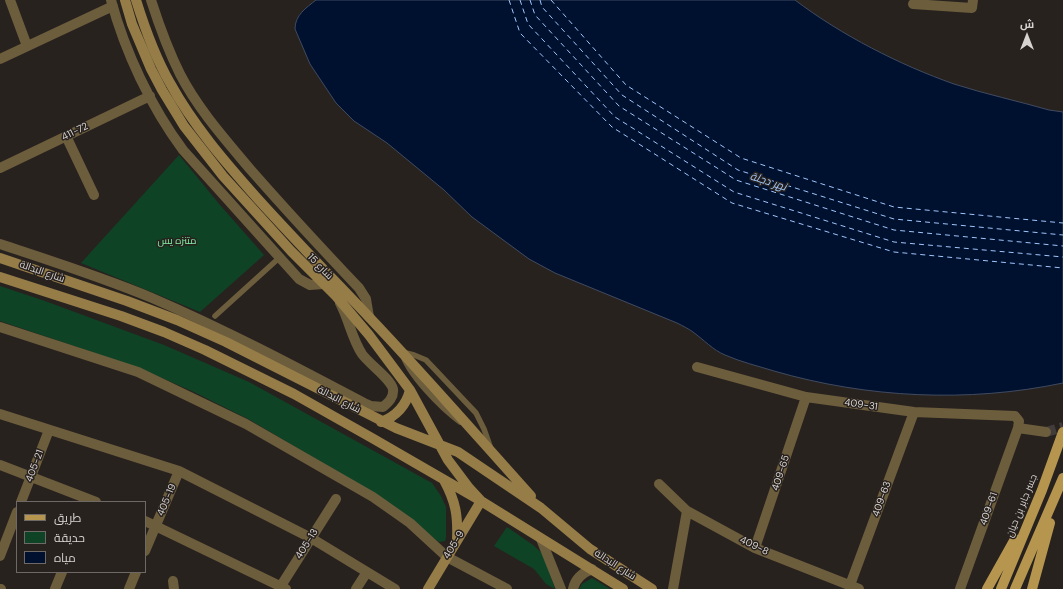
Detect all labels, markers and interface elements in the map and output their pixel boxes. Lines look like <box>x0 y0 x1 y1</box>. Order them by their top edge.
north arrow <box>1007 16 1047 56</box>
text: ش <box>1020 17 1034 31</box>
street label: 411-72 <box>60 120 90 144</box>
water label: نهر دجلة <box>748 170 788 194</box>
park label: متنزه يس <box>158 235 196 247</box>
street label: شارع 15 <box>305 252 335 282</box>
street label: شارع البدالة <box>18 259 66 285</box>
street label: شارع البدالة <box>315 384 363 416</box>
street label: 409-31 <box>844 397 878 413</box>
street label: 405-21 <box>23 448 47 484</box>
street label: 409-65 <box>770 454 792 492</box>
street label: جسر جابر بن حيان <box>1004 473 1040 539</box>
street label: 409-63 <box>870 480 894 518</box>
street label: 405-19 <box>155 482 179 518</box>
street label: 409-61 <box>978 491 1000 527</box>
legend <box>16 501 146 573</box>
text: طريق <box>54 510 81 526</box>
street label: 405-13 <box>293 527 321 561</box>
street label: 405-9 <box>441 529 467 561</box>
text: حديقة <box>54 530 85 546</box>
street label: 409-8 <box>738 534 770 558</box>
street label: شارع البدالة <box>592 547 638 583</box>
text: مياه <box>54 550 76 566</box>

